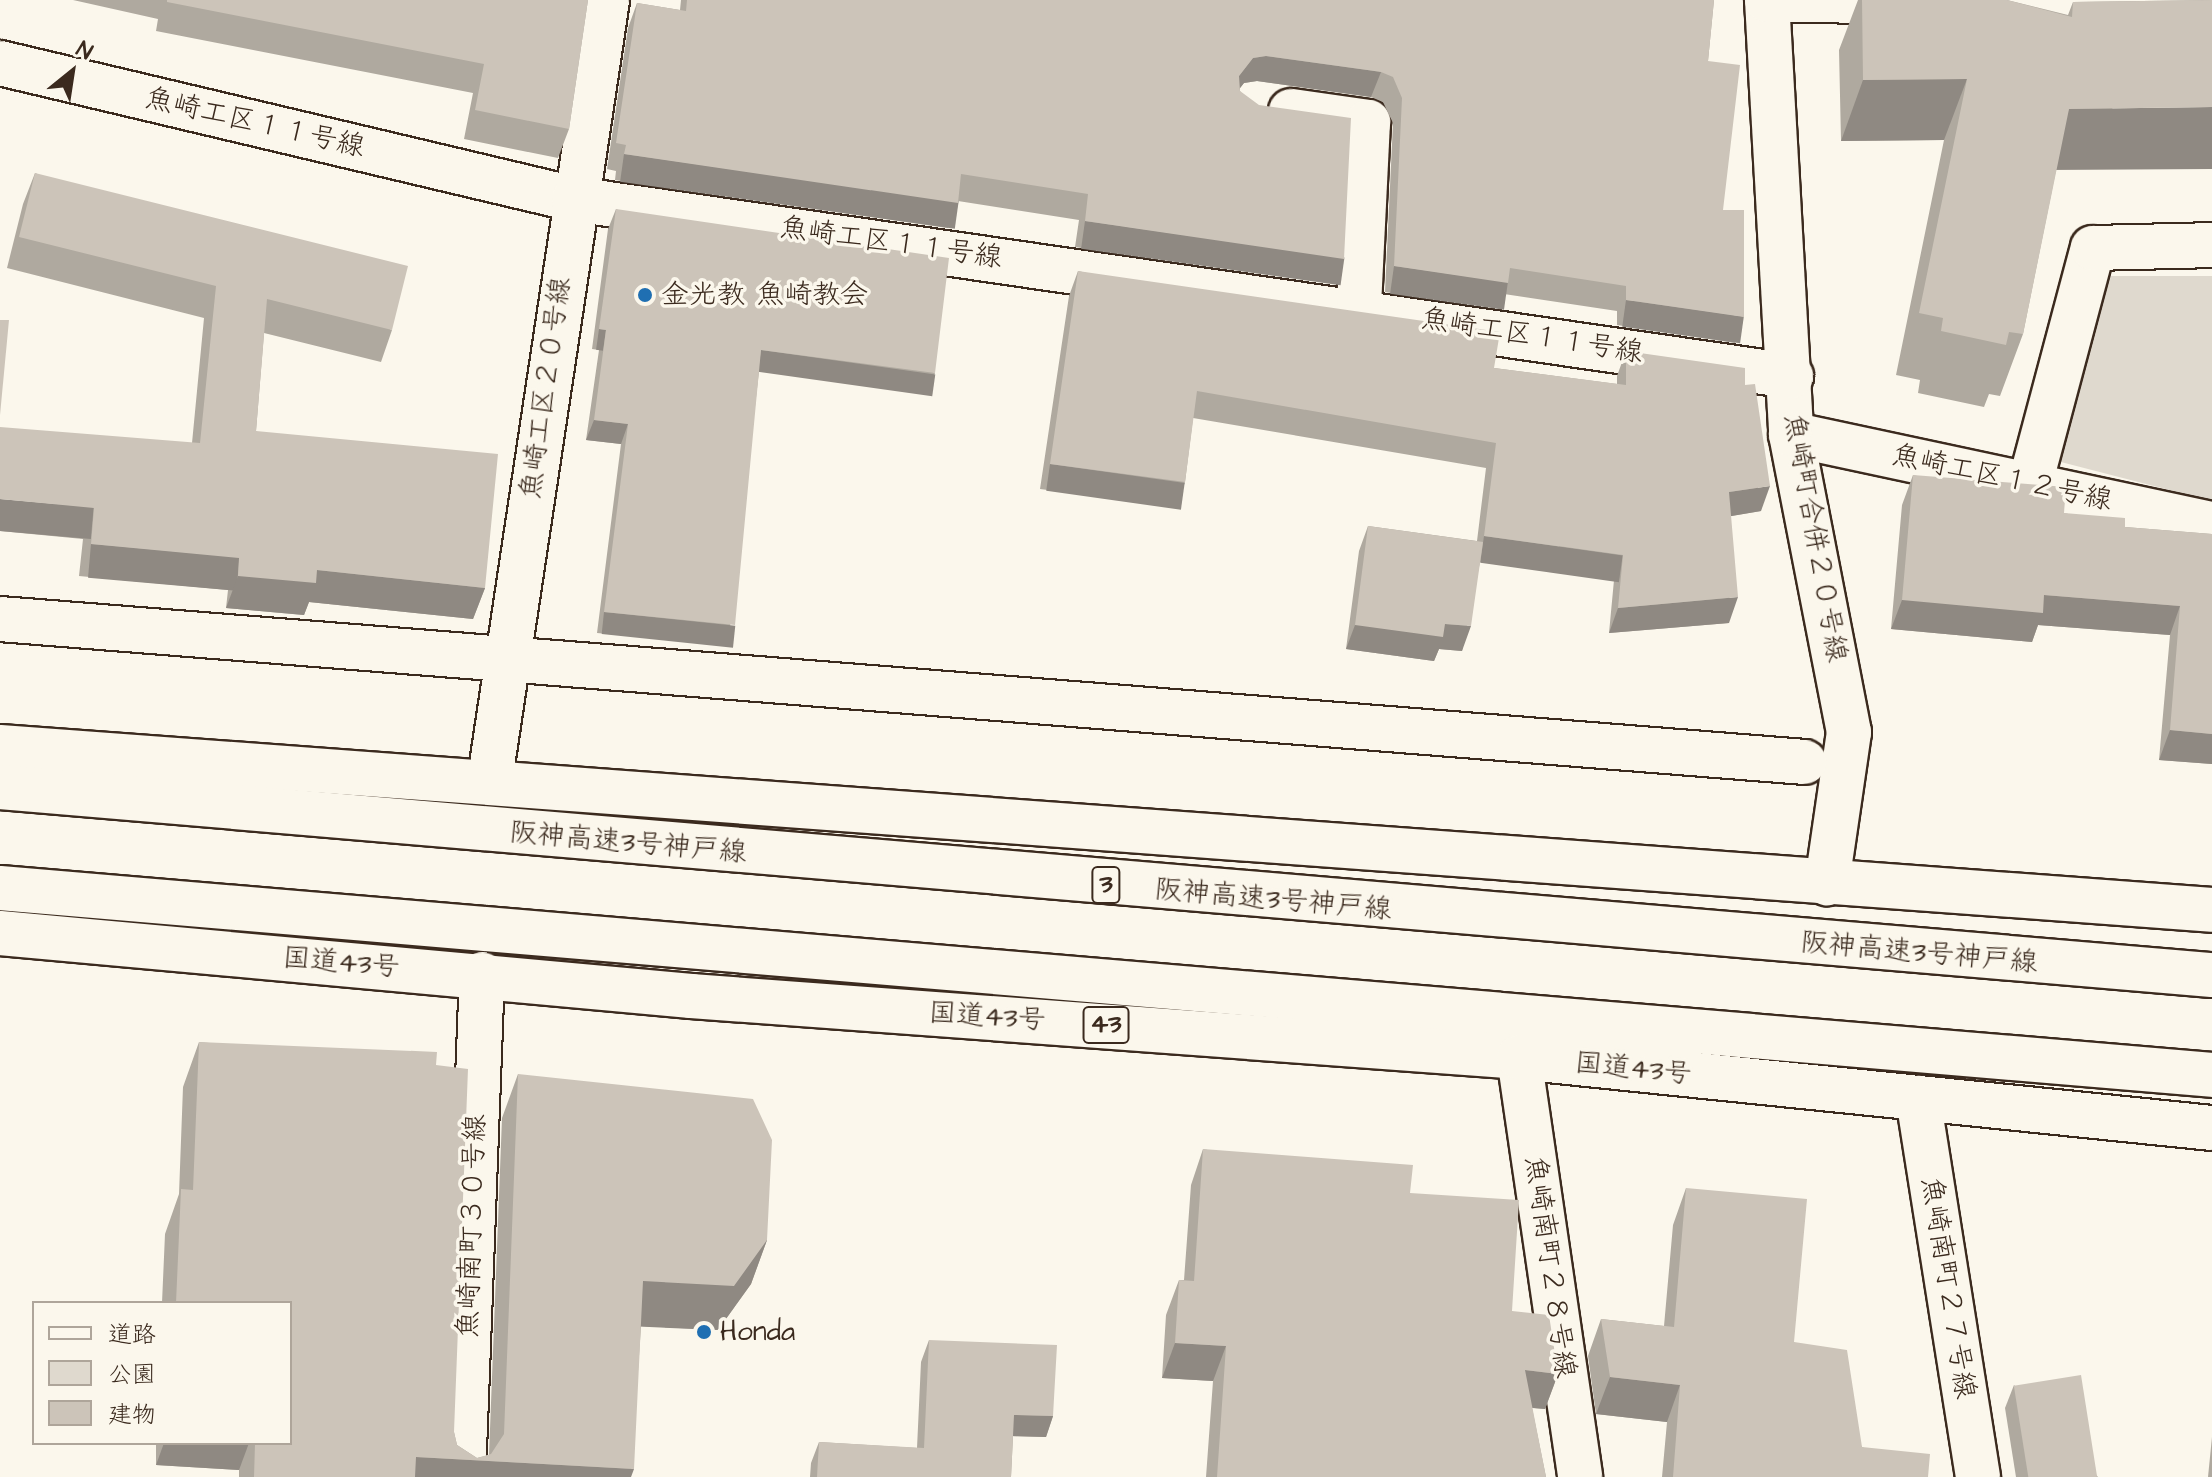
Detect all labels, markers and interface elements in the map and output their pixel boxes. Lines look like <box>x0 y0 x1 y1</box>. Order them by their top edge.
north arrow <box>32 32 112 112</box>
text: N <box>71 34 98 68</box>
street label: 魚崎工区１１号線 <box>142 81 368 165</box>
street label: 魚崎工区１１号線 <box>778 211 1004 275</box>
street label: 魚崎工区２０号線 <box>514 275 578 501</box>
place label: 金光教 魚崎教会 <box>661 278 868 312</box>
marker: 金光教 魚崎教会 <box>636 286 654 304</box>
street label: 魚崎工区１１号線 <box>1419 302 1645 370</box>
street label: 魚崎町合併２０号線 <box>1777 411 1853 665</box>
street label: 魚崎工区１２号線 <box>1889 438 2115 518</box>
street label: 阪神高速3号神戸線 <box>508 816 748 870</box>
road number: 3 <box>1090 863 1122 907</box>
street label: 阪神高速3号神戸線 <box>1153 873 1393 927</box>
street label: 阪神高速3号神戸線 <box>1799 926 2039 980</box>
street label: 国道43号 <box>281 941 401 985</box>
street label: 国道43号 <box>927 996 1047 1038</box>
road number: 43 <box>1082 1003 1130 1047</box>
street label: 国道43号 <box>1573 1046 1693 1092</box>
street label: 魚崎南町３０号線 <box>451 1113 493 1339</box>
street label: 魚崎南町２８号線 <box>1518 1154 1582 1380</box>
street label: 魚崎南町２７号線 <box>1914 1175 1982 1401</box>
legend <box>32 1301 292 1445</box>
place label: Honda <box>720 1315 795 1349</box>
text: 道路 <box>108 1318 156 1352</box>
marker: Honda <box>695 1323 713 1341</box>
text: 公園 <box>108 1358 156 1392</box>
text: 建物 <box>108 1398 156 1432</box>

